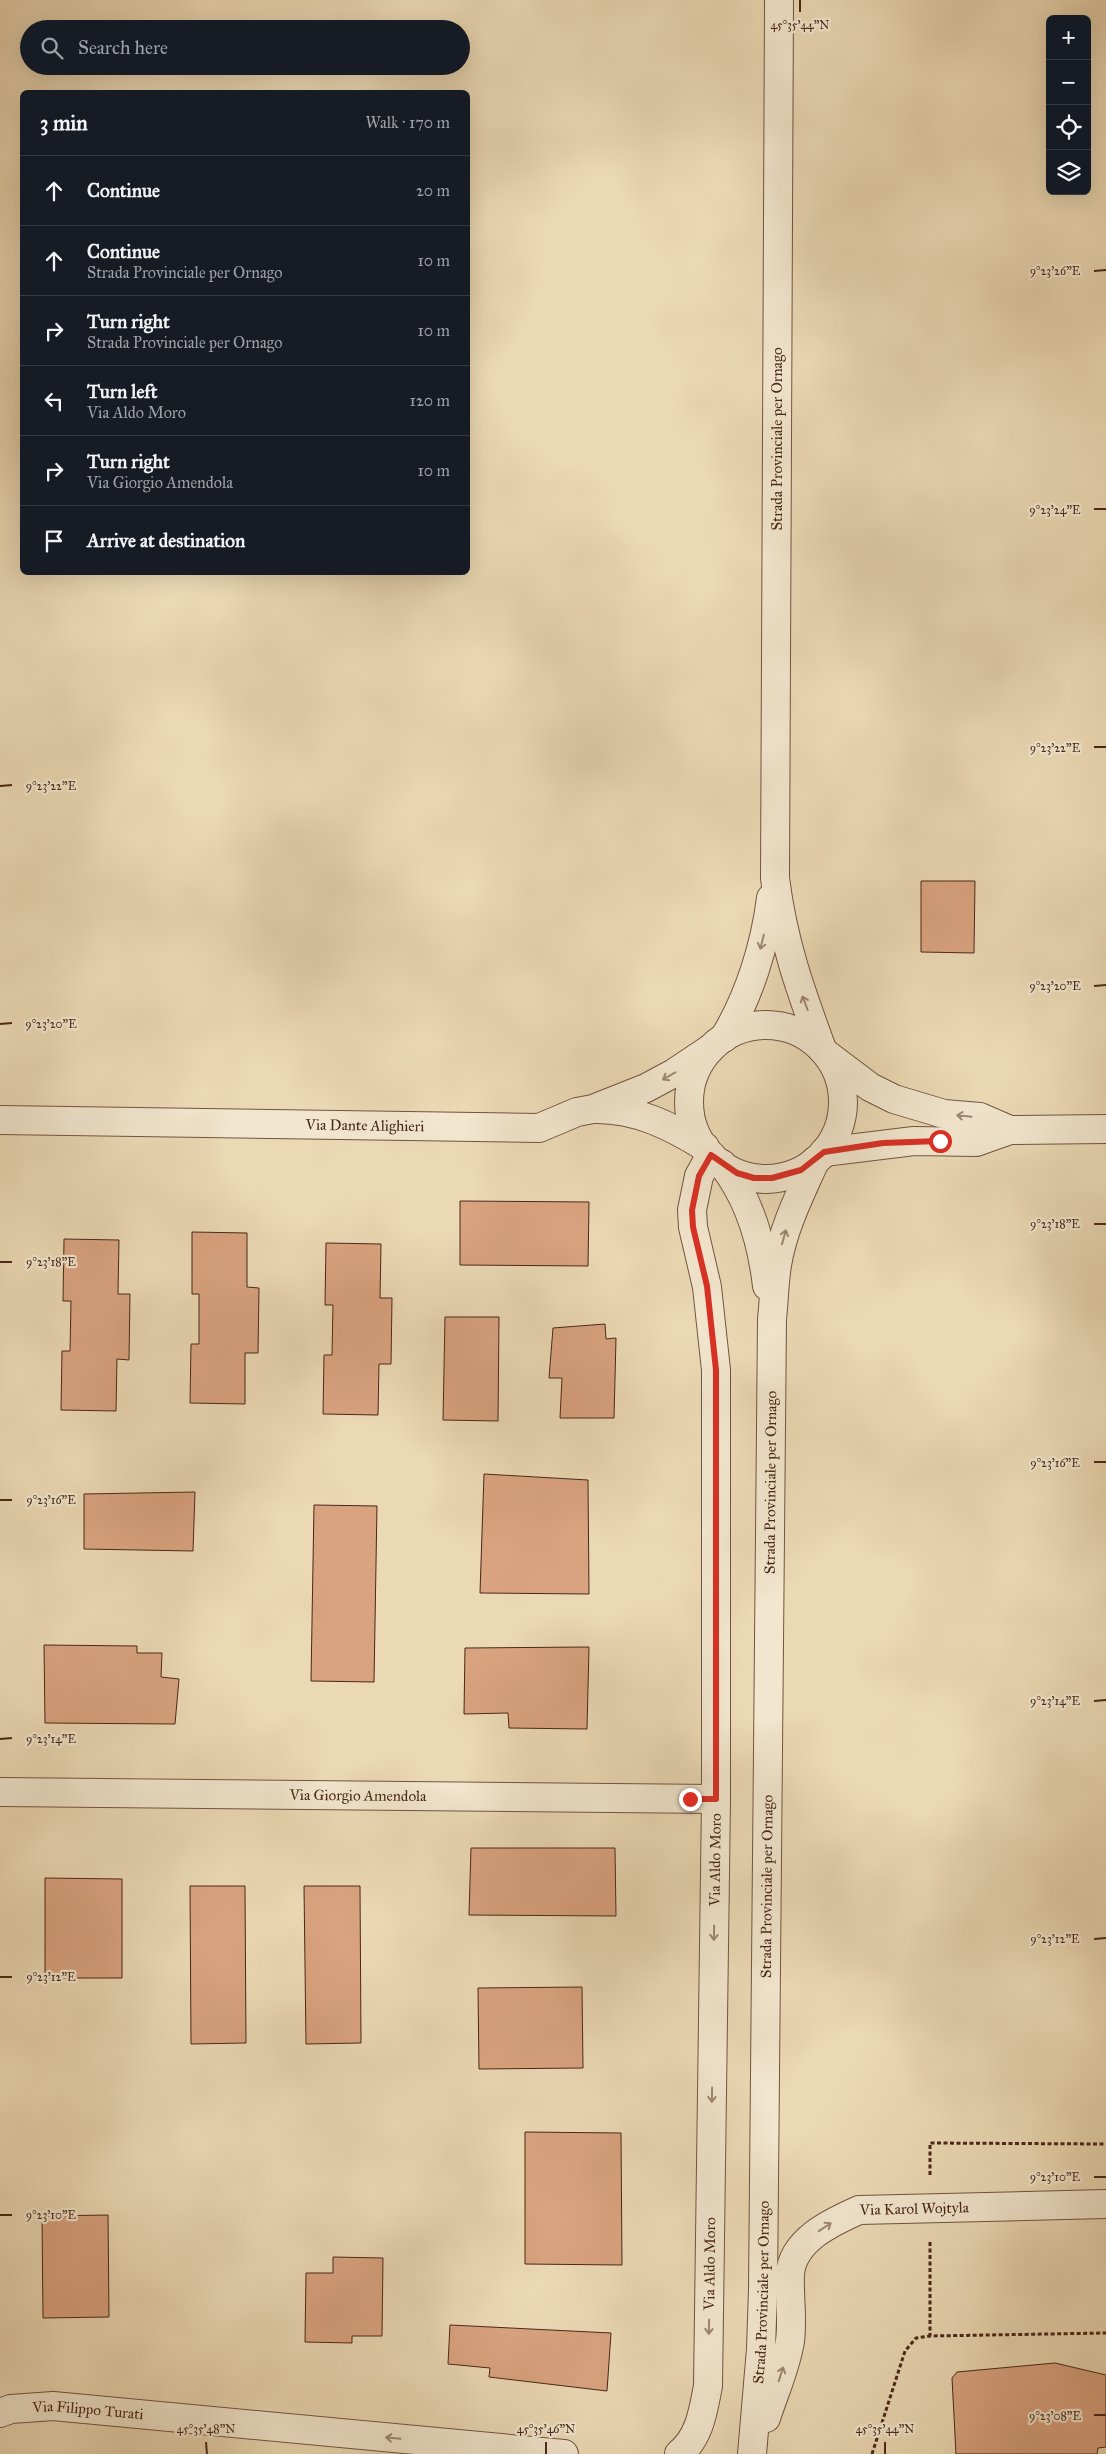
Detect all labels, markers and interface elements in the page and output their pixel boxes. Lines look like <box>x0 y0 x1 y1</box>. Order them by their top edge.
map controls <box>1046 15 1091 195</box>
button: + <box>1046 15 1091 60</box>
text: 45°35'44"N <box>770 18 830 32</box>
search box <box>20 20 470 75</box>
icon: search <box>38 34 66 62</box>
text: Search here <box>78 36 168 59</box>
button: − <box>1046 60 1091 105</box>
button: locate <box>1046 105 1091 150</box>
text: 3 min <box>40 110 88 136</box>
text: Walk · 170 m <box>366 113 450 132</box>
button: layers <box>1046 150 1091 195</box>
icon: ahead <box>40 177 68 205</box>
text: Continue <box>87 179 160 202</box>
text: 20 m <box>416 181 450 200</box>
text: Continue <box>87 240 160 263</box>
icon: ahead <box>40 247 68 275</box>
text: 10 m <box>418 251 450 270</box>
text: Strada Provinciale per Ornago <box>87 263 282 282</box>
text: 9°23'26"E <box>1030 264 1081 278</box>
text: Turn right <box>87 310 170 333</box>
icon: right <box>40 317 68 345</box>
text: 10 m <box>418 321 450 340</box>
text: Strada Provinciale per Ornago <box>87 333 282 352</box>
street label: Strada Provinciale per Ornago <box>768 347 786 531</box>
text: Turn left <box>87 380 157 403</box>
icon: left <box>40 387 68 415</box>
text: 120 m <box>410 391 450 410</box>
text: Via Aldo Moro <box>87 403 186 422</box>
text: Turn right <box>87 450 170 473</box>
icon: right <box>40 457 68 485</box>
text: 10 m <box>418 461 450 480</box>
text: Via Giorgio Amendola <box>87 473 233 492</box>
text: 9°23'24"E <box>1029 503 1081 517</box>
icon: arrive <box>40 527 68 555</box>
text: Arrive at destination <box>87 529 245 552</box>
text: 9°23'22"E <box>1030 741 1081 755</box>
text: 9°23'22"E <box>26 779 77 793</box>
one-way arrow <box>757 934 766 950</box>
text: 9°23'20"E <box>1029 979 1081 993</box>
one-way arrow <box>800 996 809 1011</box>
text: 9°23'20"E <box>25 1017 77 1031</box>
one-way arrow <box>662 1071 677 1081</box>
one-way arrow <box>956 1111 972 1121</box>
street label: Via Dante Alighieri <box>304 1116 425 1135</box>
route start <box>929 1130 952 1153</box>
text: 9°23'18"E <box>1030 1217 1080 1231</box>
one-way arrow <box>780 1229 790 1245</box>
text: 9°23'18"E <box>26 1255 76 1269</box>
street label: Strada Provinciale per Ornago <box>761 1390 780 1574</box>
text: 9°23'16"E <box>1030 1456 1080 1470</box>
text: 9°23'16"E <box>26 1493 76 1507</box>
text: 9°23'14"E <box>1030 1694 1080 1708</box>
text: 9°23'14"E <box>26 1732 76 1746</box>
street label: Via Giorgio Amendola <box>288 1786 427 1805</box>
route end <box>679 1788 702 1811</box>
street label: Strada Provinciale per Ornago <box>757 1794 777 1978</box>
street label: Via Aldo Moro <box>706 1813 725 1907</box>
one-way arrow <box>709 1924 719 1940</box>
text: 9°23'12"E <box>1030 1932 1080 1946</box>
text: 9°23'12"E <box>26 1970 76 1984</box>
one-way arrow <box>707 2086 717 2103</box>
text: 9°23'10"E <box>1030 2170 1081 2184</box>
street label: Via Karol Wojtyla <box>859 2198 970 2219</box>
street label: Strada Provinciale per Ornago <box>749 2200 773 2385</box>
text: 9°23'10"E <box>26 2208 77 2222</box>
street label: Via Aldo Moro <box>700 2217 719 2311</box>
one-way arrow <box>818 2222 832 2232</box>
one-way arrow <box>704 2319 714 2335</box>
one-way arrow <box>776 2367 786 2383</box>
street label: Via Filippo Turati <box>31 2397 144 2423</box>
text: 9°23'08"E <box>1029 2409 1081 2423</box>
text: 45°35'48"N <box>177 2422 235 2436</box>
text: 45°35'46"N <box>517 2422 575 2436</box>
text: 45°35'44"N <box>855 2422 915 2436</box>
one-way arrow <box>385 2433 401 2443</box>

